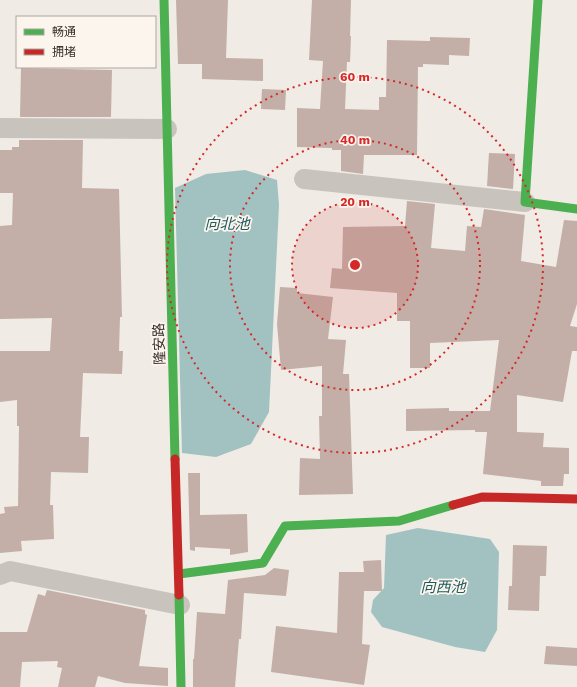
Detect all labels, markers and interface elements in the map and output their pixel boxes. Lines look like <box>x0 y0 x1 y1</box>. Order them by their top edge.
legend <box>16 16 156 68</box>
text: 畅通 <box>52 25 76 39</box>
text: 拥堵 <box>52 45 76 59</box>
text: 60 m <box>340 70 370 84</box>
text: 40 m <box>340 133 370 147</box>
text: 20 m <box>340 195 370 209</box>
water label: 向北池 <box>204 215 251 233</box>
centre of rings <box>348 258 362 272</box>
street label: 隆安路 <box>150 323 168 365</box>
water label: 向西池 <box>420 578 467 596</box>

